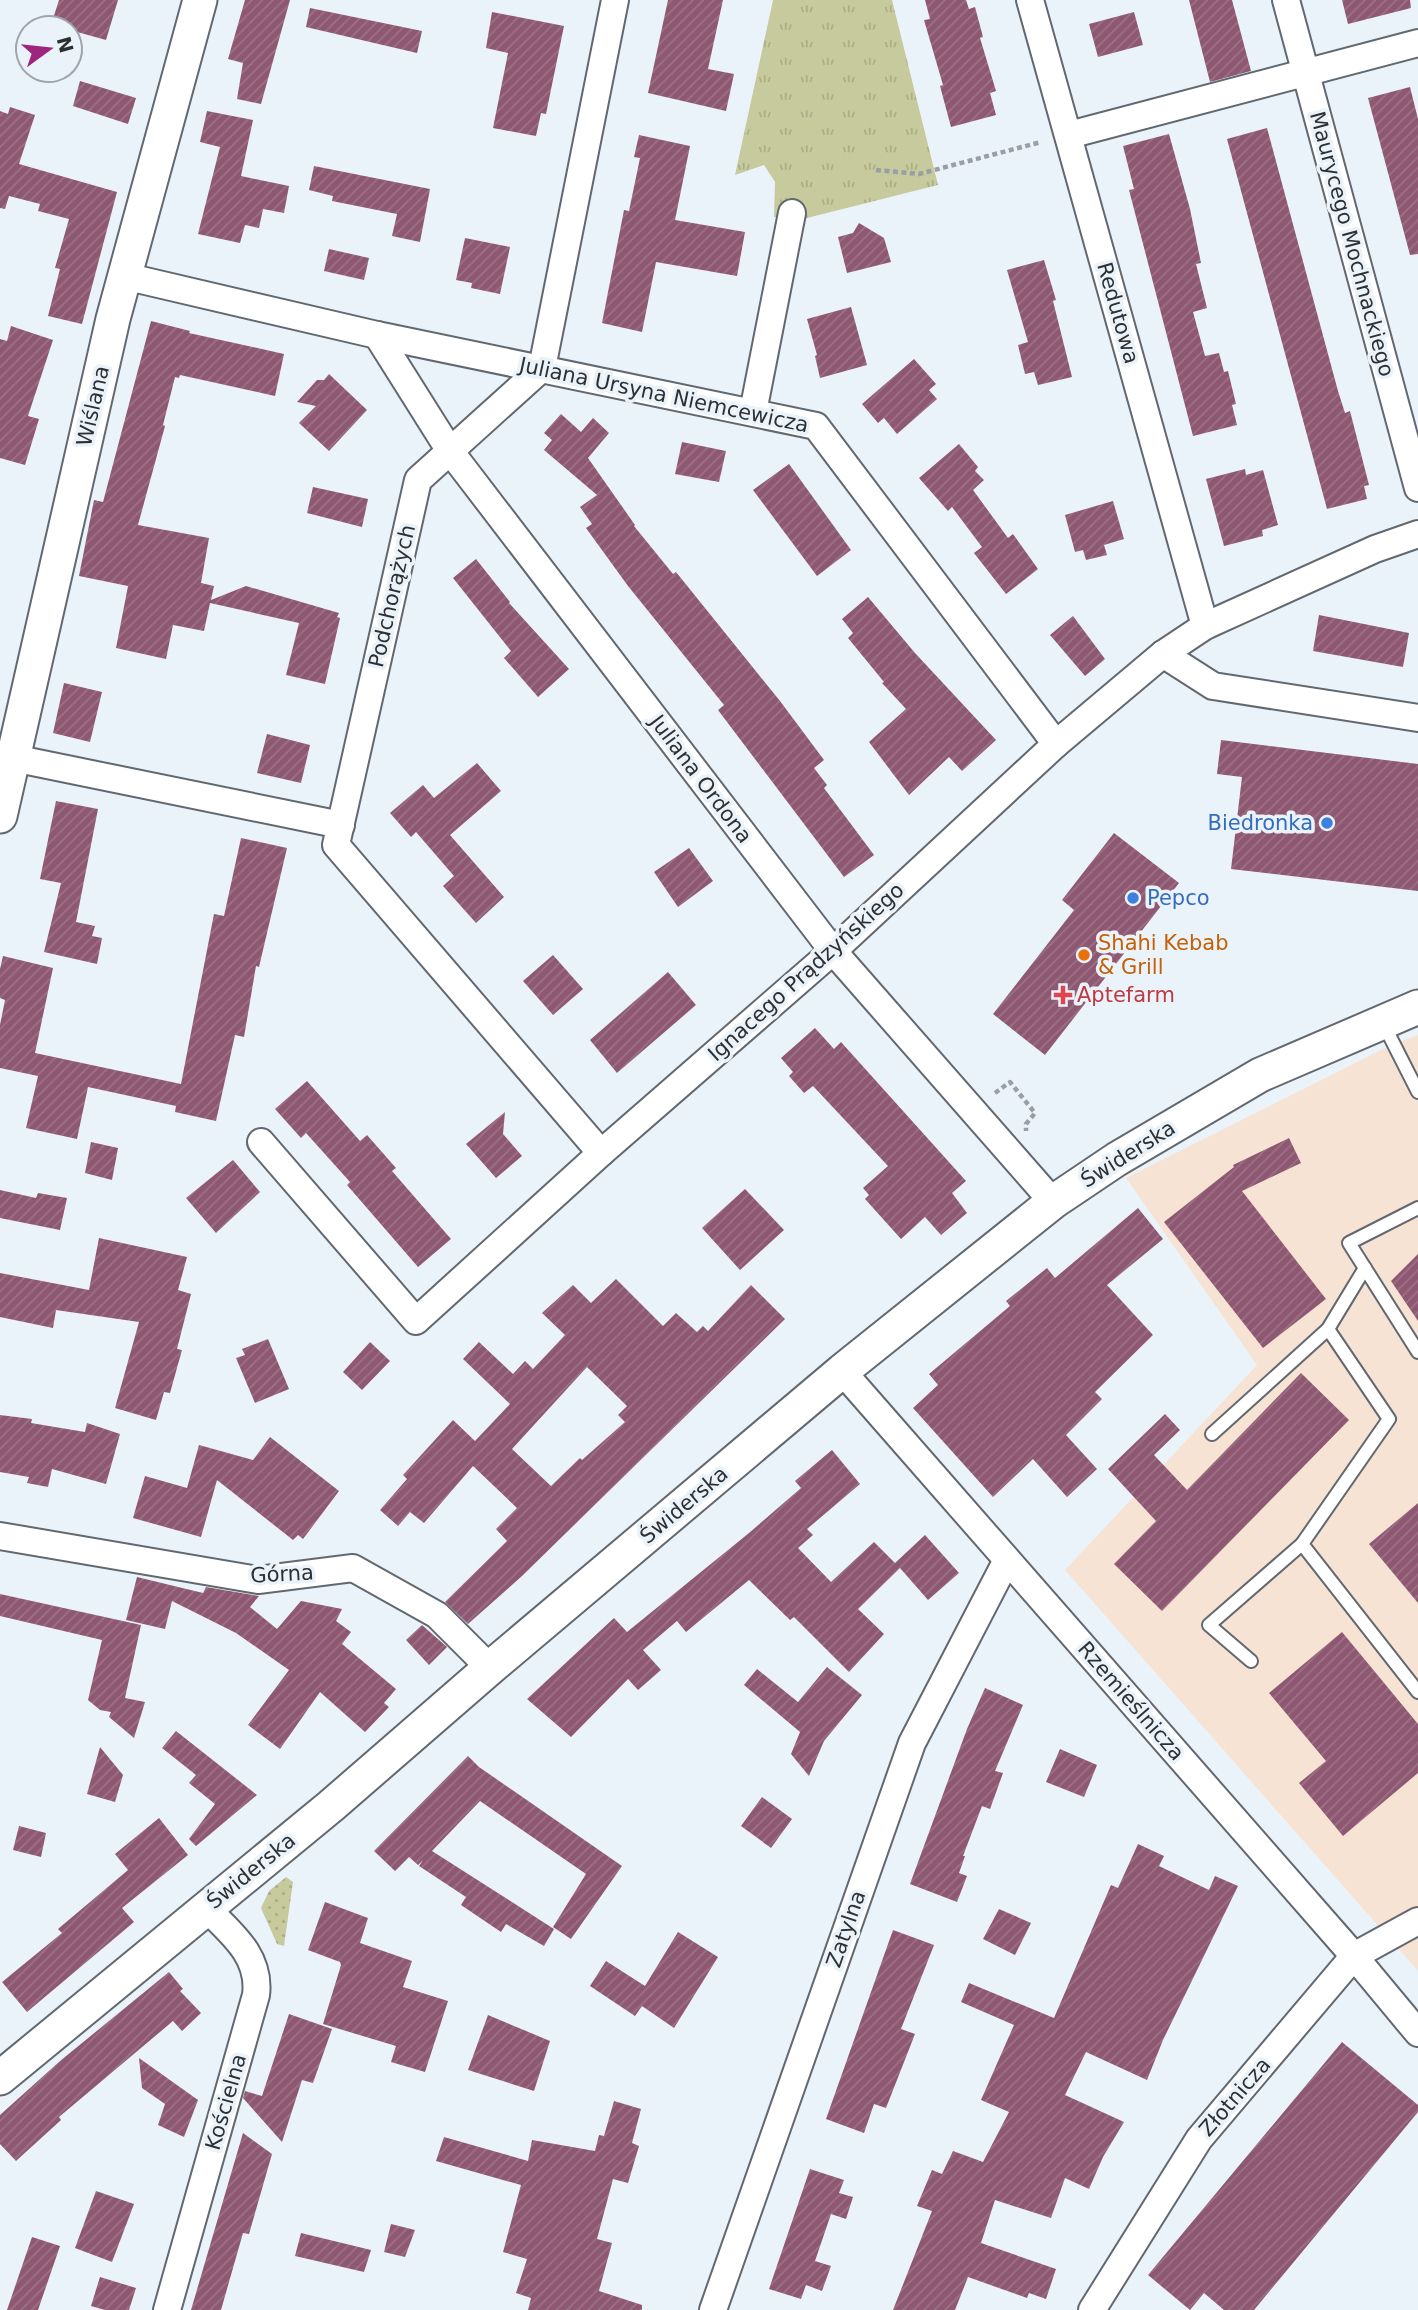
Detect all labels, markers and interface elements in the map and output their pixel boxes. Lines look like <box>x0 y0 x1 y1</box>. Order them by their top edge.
north arrow <box>14 14 84 84</box>
text: N <box>53 34 78 55</box>
street label: Maurycego Mochnackiego <box>1305 109 1399 379</box>
street label: Redutowa <box>1092 260 1144 366</box>
street label: Juliana Ursyna Niemcewicza <box>515 352 811 437</box>
street label: Wiślana <box>72 363 114 449</box>
street label: Podchorążych <box>364 522 420 670</box>
street label: Juliana Ordona <box>644 709 757 848</box>
place label: Biedronka <box>1208 811 1313 835</box>
marker: Biedronka <box>1319 815 1335 831</box>
street label: Ignacego Prądzyńskiego <box>703 878 909 1066</box>
place label: Pepco <box>1147 886 1210 910</box>
marker: Pepco <box>1125 890 1141 906</box>
place label: Shahi Kebab & Grill <box>1098 931 1229 979</box>
marker: Shahi Kebab & Grill <box>1076 947 1092 963</box>
place label: Aptefarm <box>1077 983 1175 1007</box>
marker: Aptefarm <box>1055 987 1071 1003</box>
street label: Świderska <box>1076 1115 1180 1192</box>
street label: Świderska <box>635 1461 733 1549</box>
street label: Górna <box>250 1560 314 1588</box>
street label: Rzemieślnicza <box>1073 1637 1189 1765</box>
street label: Świderska <box>201 1827 300 1914</box>
street label: Zatylna <box>822 1887 870 1971</box>
street label: Kościelna <box>201 2051 251 2153</box>
street label: Złotnicza <box>1194 2053 1276 2141</box>

